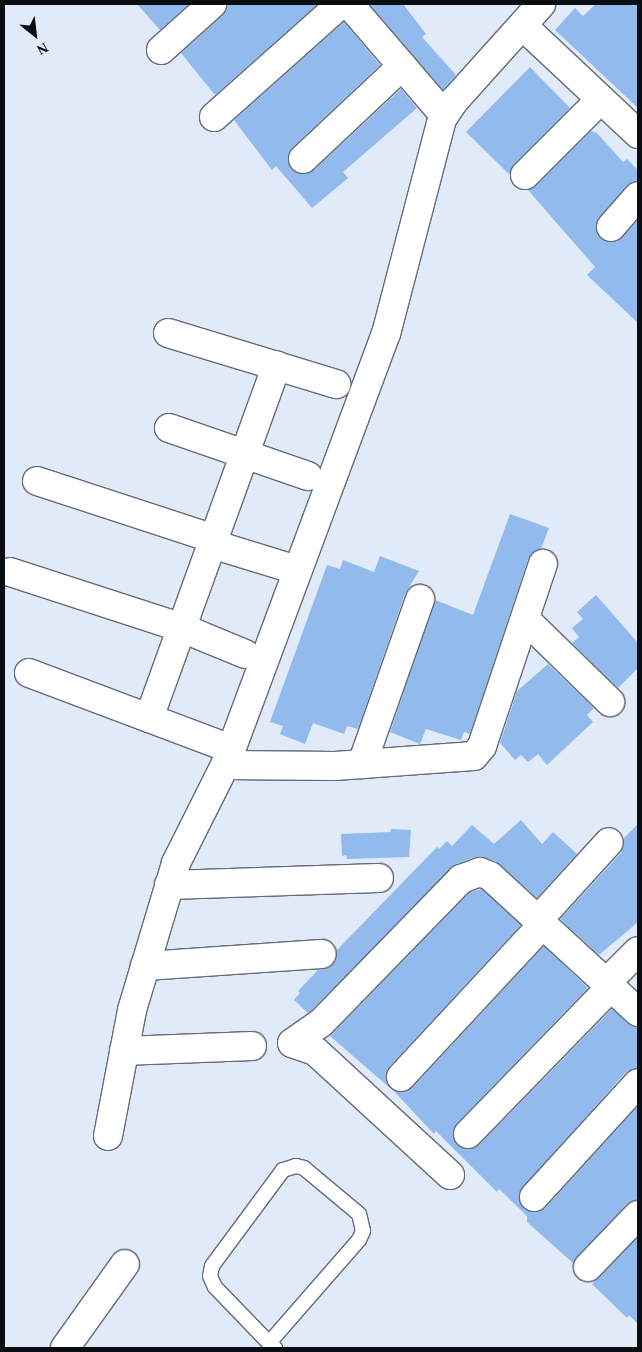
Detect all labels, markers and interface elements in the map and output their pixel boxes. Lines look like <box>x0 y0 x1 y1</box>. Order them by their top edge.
north arrow <box>10 10 60 60</box>
text: N <box>34 40 51 58</box>

